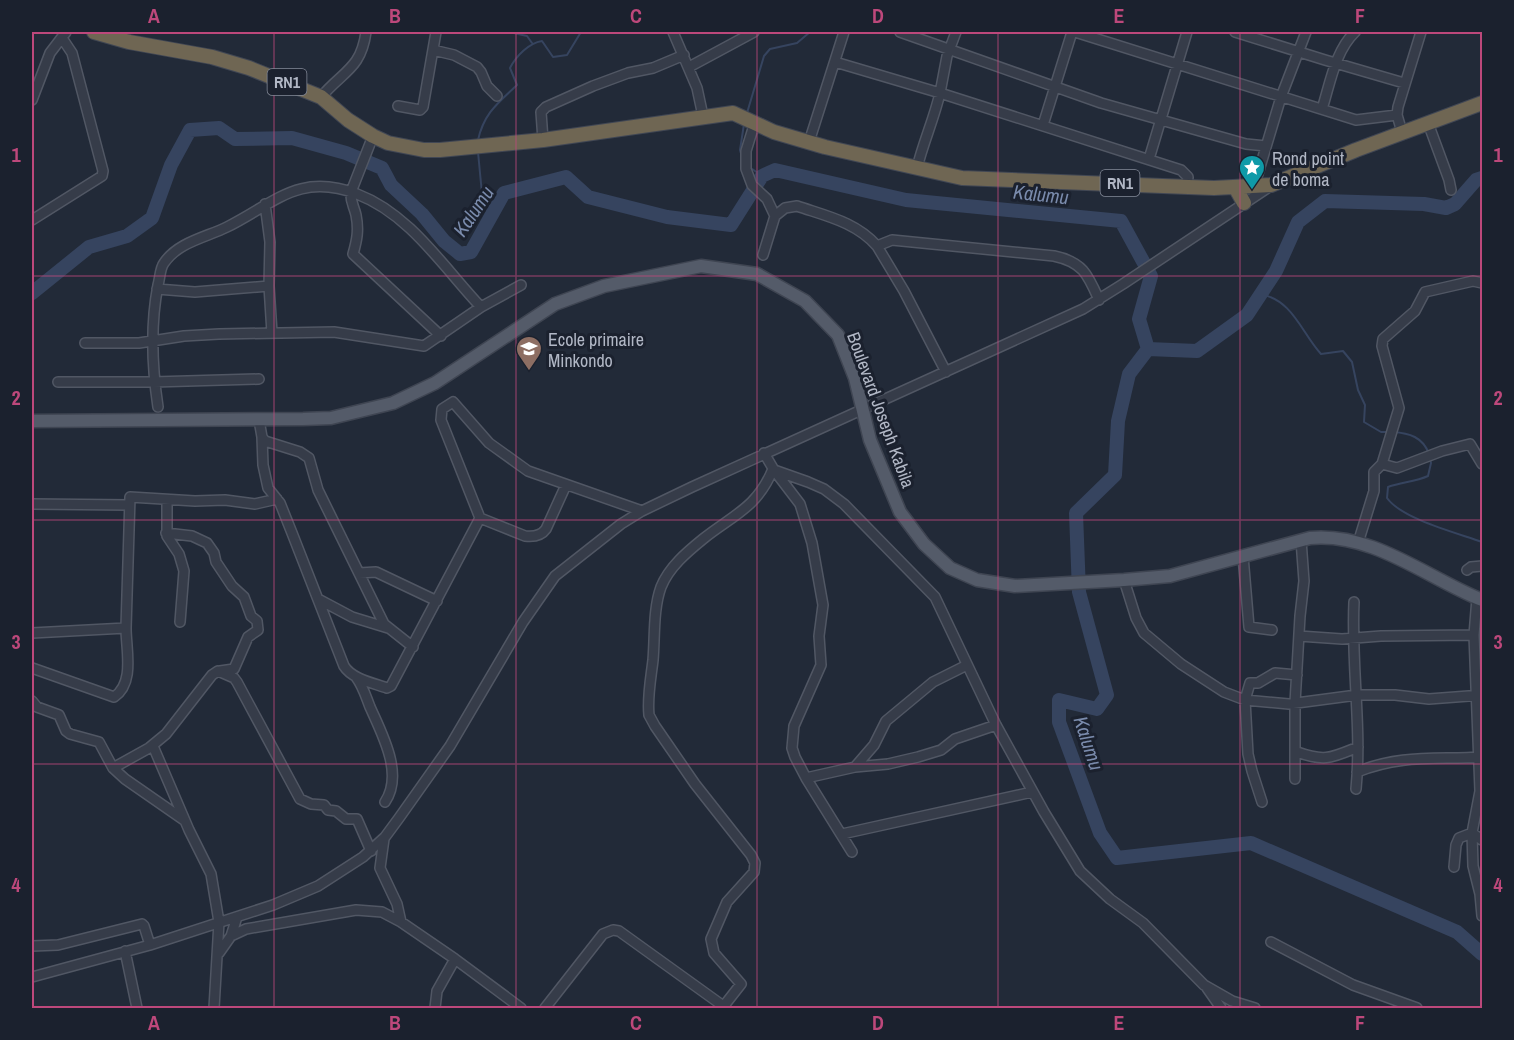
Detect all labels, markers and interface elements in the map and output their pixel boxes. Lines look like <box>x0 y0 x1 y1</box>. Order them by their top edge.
text: A <box>148 2 160 29</box>
text: B <box>389 2 401 29</box>
text: C <box>630 2 642 29</box>
text: D <box>872 2 884 29</box>
text: E <box>1114 2 1125 29</box>
text: F <box>1355 2 1365 29</box>
road number: RN1 <box>268 69 306 95</box>
text: 1 <box>11 141 21 168</box>
text: 1 <box>1493 141 1503 168</box>
place label: Rond point de boma <box>1272 146 1344 192</box>
place icon: Rond point de boma <box>1237 153 1267 191</box>
road number: RN1 <box>1100 170 1140 196</box>
water label: Kalumu <box>1012 178 1070 210</box>
water label: Kalumu <box>446 180 500 242</box>
place label: Ecole primaire Minkondo <box>548 327 644 373</box>
street label: Boulevard Joseph Kabila <box>841 329 921 491</box>
school or university icon: Ecole primaire Minkondo <box>514 334 544 372</box>
text: 2 <box>11 384 21 411</box>
text: 2 <box>1493 384 1503 411</box>
text: 3 <box>11 628 21 655</box>
text: 3 <box>1493 628 1503 655</box>
water label: Kalumu <box>1068 712 1110 774</box>
text: 4 <box>11 871 21 898</box>
text: 4 <box>1493 871 1503 898</box>
text: A <box>148 1009 160 1036</box>
text: B <box>389 1009 401 1036</box>
text: C <box>630 1009 642 1036</box>
text: D <box>872 1009 884 1036</box>
text: E <box>1114 1009 1125 1036</box>
text: F <box>1355 1009 1365 1036</box>

